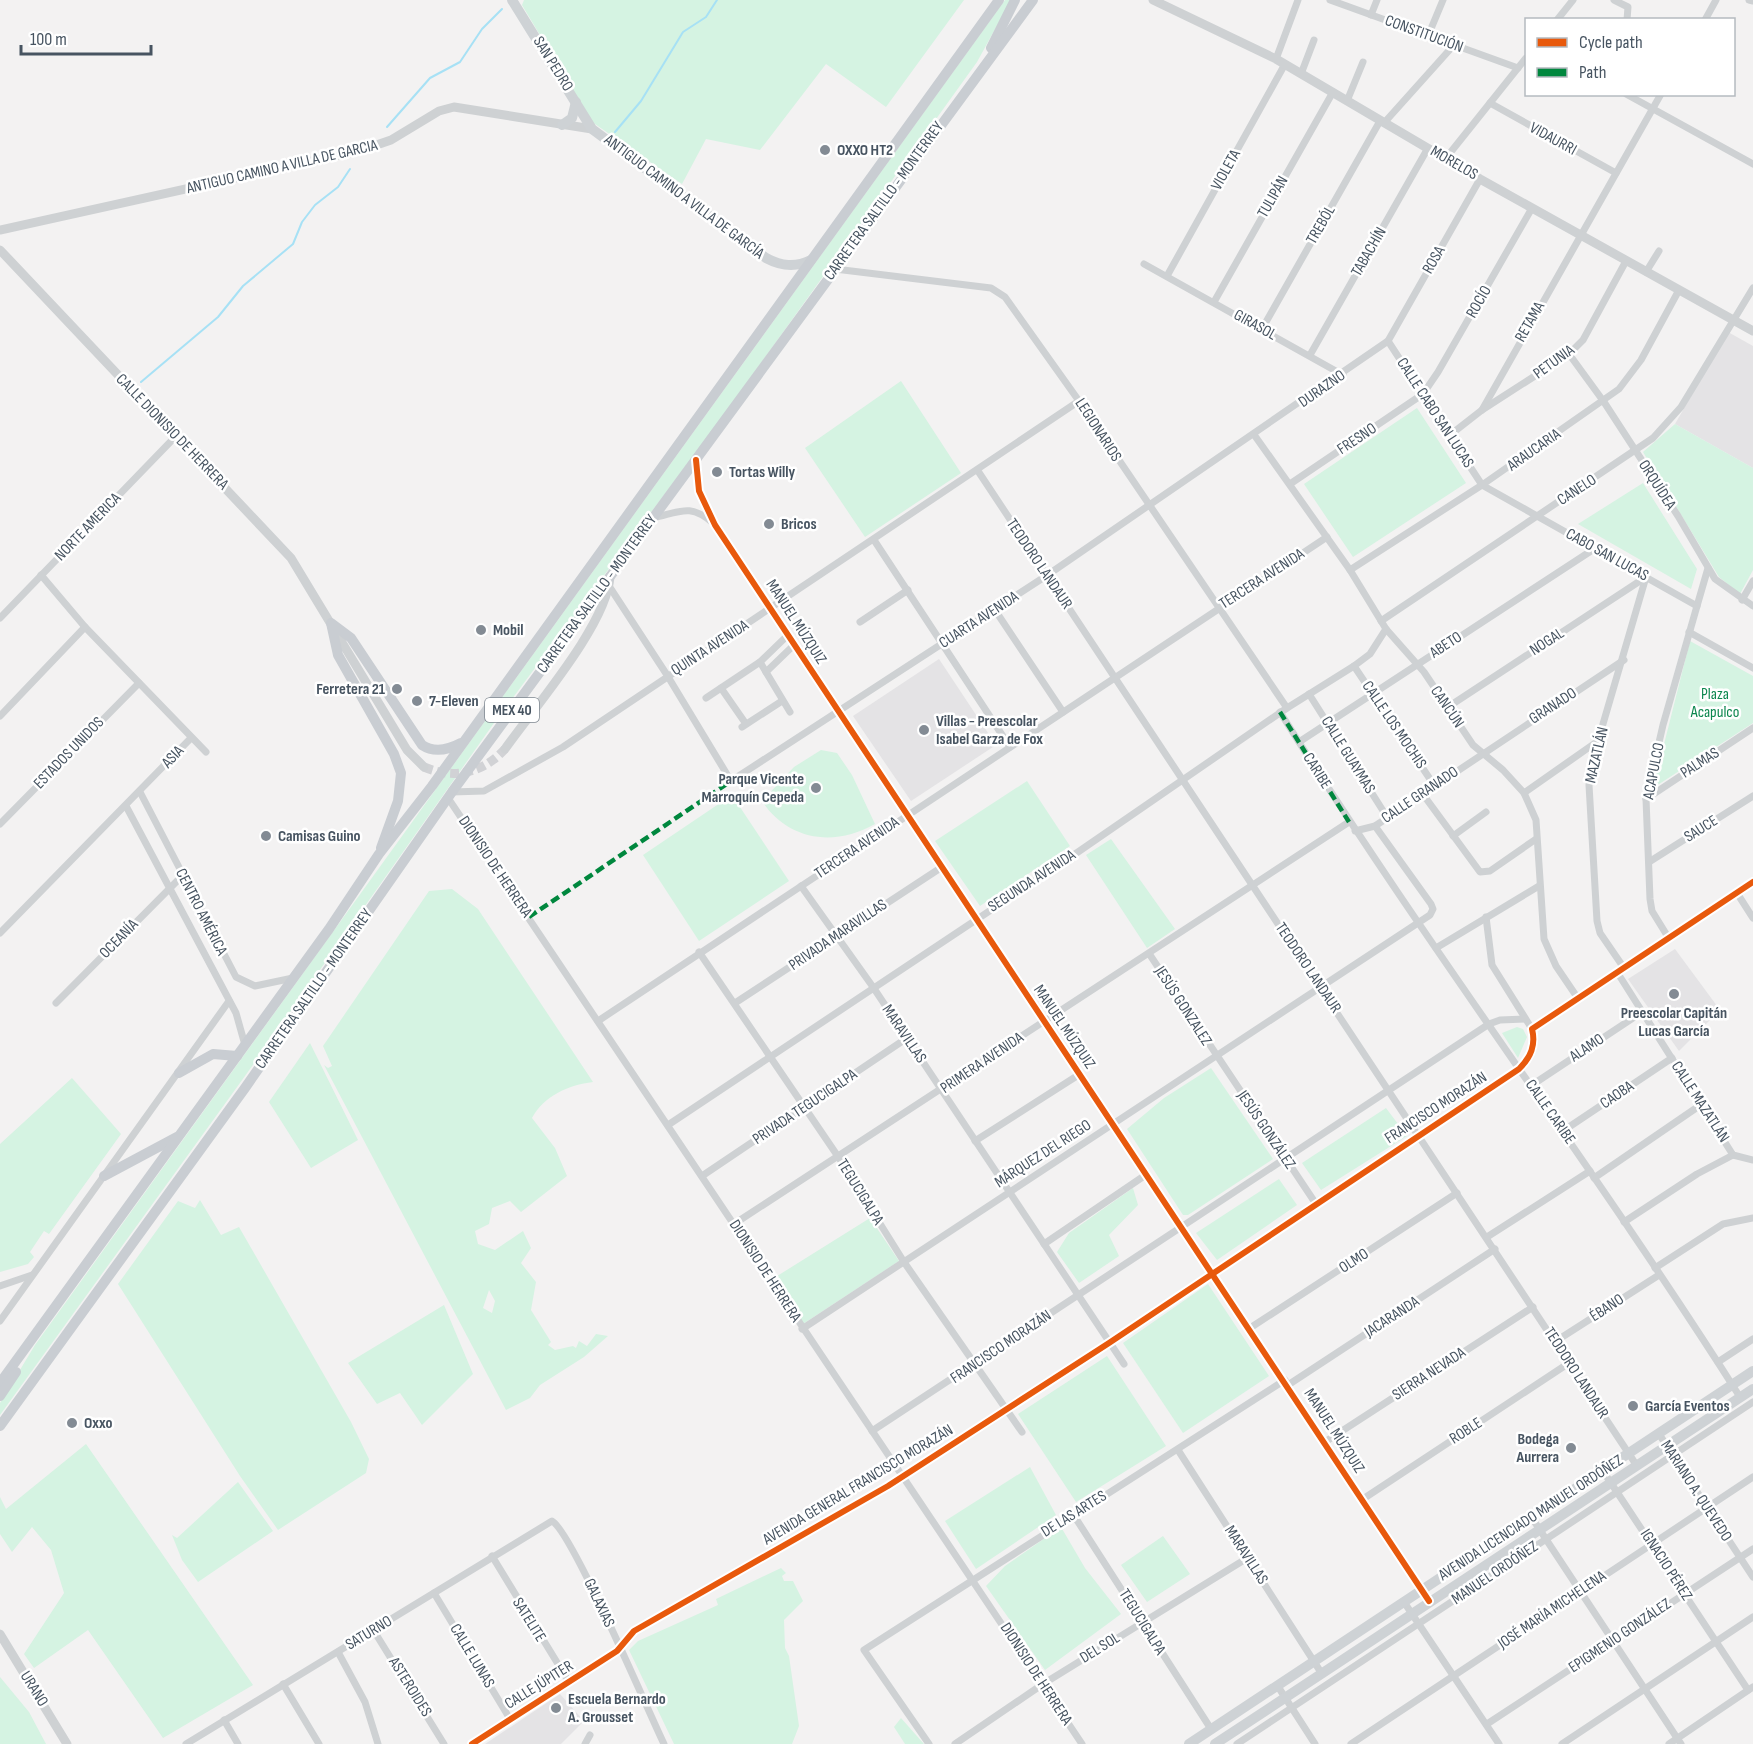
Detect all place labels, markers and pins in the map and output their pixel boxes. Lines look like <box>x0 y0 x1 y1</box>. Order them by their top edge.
place label: OXXO HT2 <box>837 141 893 160</box>
marker: OXXO HT2 <box>818 143 832 157</box>
place label: Tortas Willy <box>729 463 796 482</box>
marker: Tortas Willy <box>710 465 724 479</box>
place label: Bricos <box>781 515 817 534</box>
marker: Bricos <box>762 517 776 531</box>
place label: Mobil <box>493 621 524 640</box>
marker: Mobil <box>474 623 488 637</box>
place label: Ferretera 21 <box>316 680 386 699</box>
marker: Ferretera 21 <box>390 682 404 696</box>
place label: 7-Eleven <box>429 692 479 711</box>
marker: 7-Eleven <box>410 694 424 708</box>
place label: Villas - Preescolar Isabel Garza de Fox <box>936 712 1043 749</box>
marker: Villas - Preescolar Isabel Garza de Fox <box>917 723 931 737</box>
place label: Parque Vicente Marroquín Cepeda <box>702 770 804 807</box>
marker: Parque Vicente Marroquín Cepeda <box>809 781 823 795</box>
place label: Camisas Guino <box>278 827 361 846</box>
marker: Camisas Guino <box>259 829 273 843</box>
marker: Preescolar Capitán Lucas García <box>1667 987 1681 1001</box>
place label: Preescolar Capitán Lucas García <box>1621 1004 1727 1041</box>
place label: García Eventos <box>1645 1397 1730 1416</box>
marker: García Eventos <box>1626 1399 1640 1413</box>
place label: Oxxo <box>84 1414 112 1433</box>
marker: Oxxo <box>65 1416 79 1430</box>
place label: Bodega Aurrera <box>1516 1430 1559 1467</box>
marker: Bodega Aurrera <box>1564 1441 1578 1455</box>
place label: Escuela Bernardo A. Grousset <box>567 1690 666 1727</box>
marker: Escuela Bernardo A. Grousset <box>549 1701 563 1715</box>

